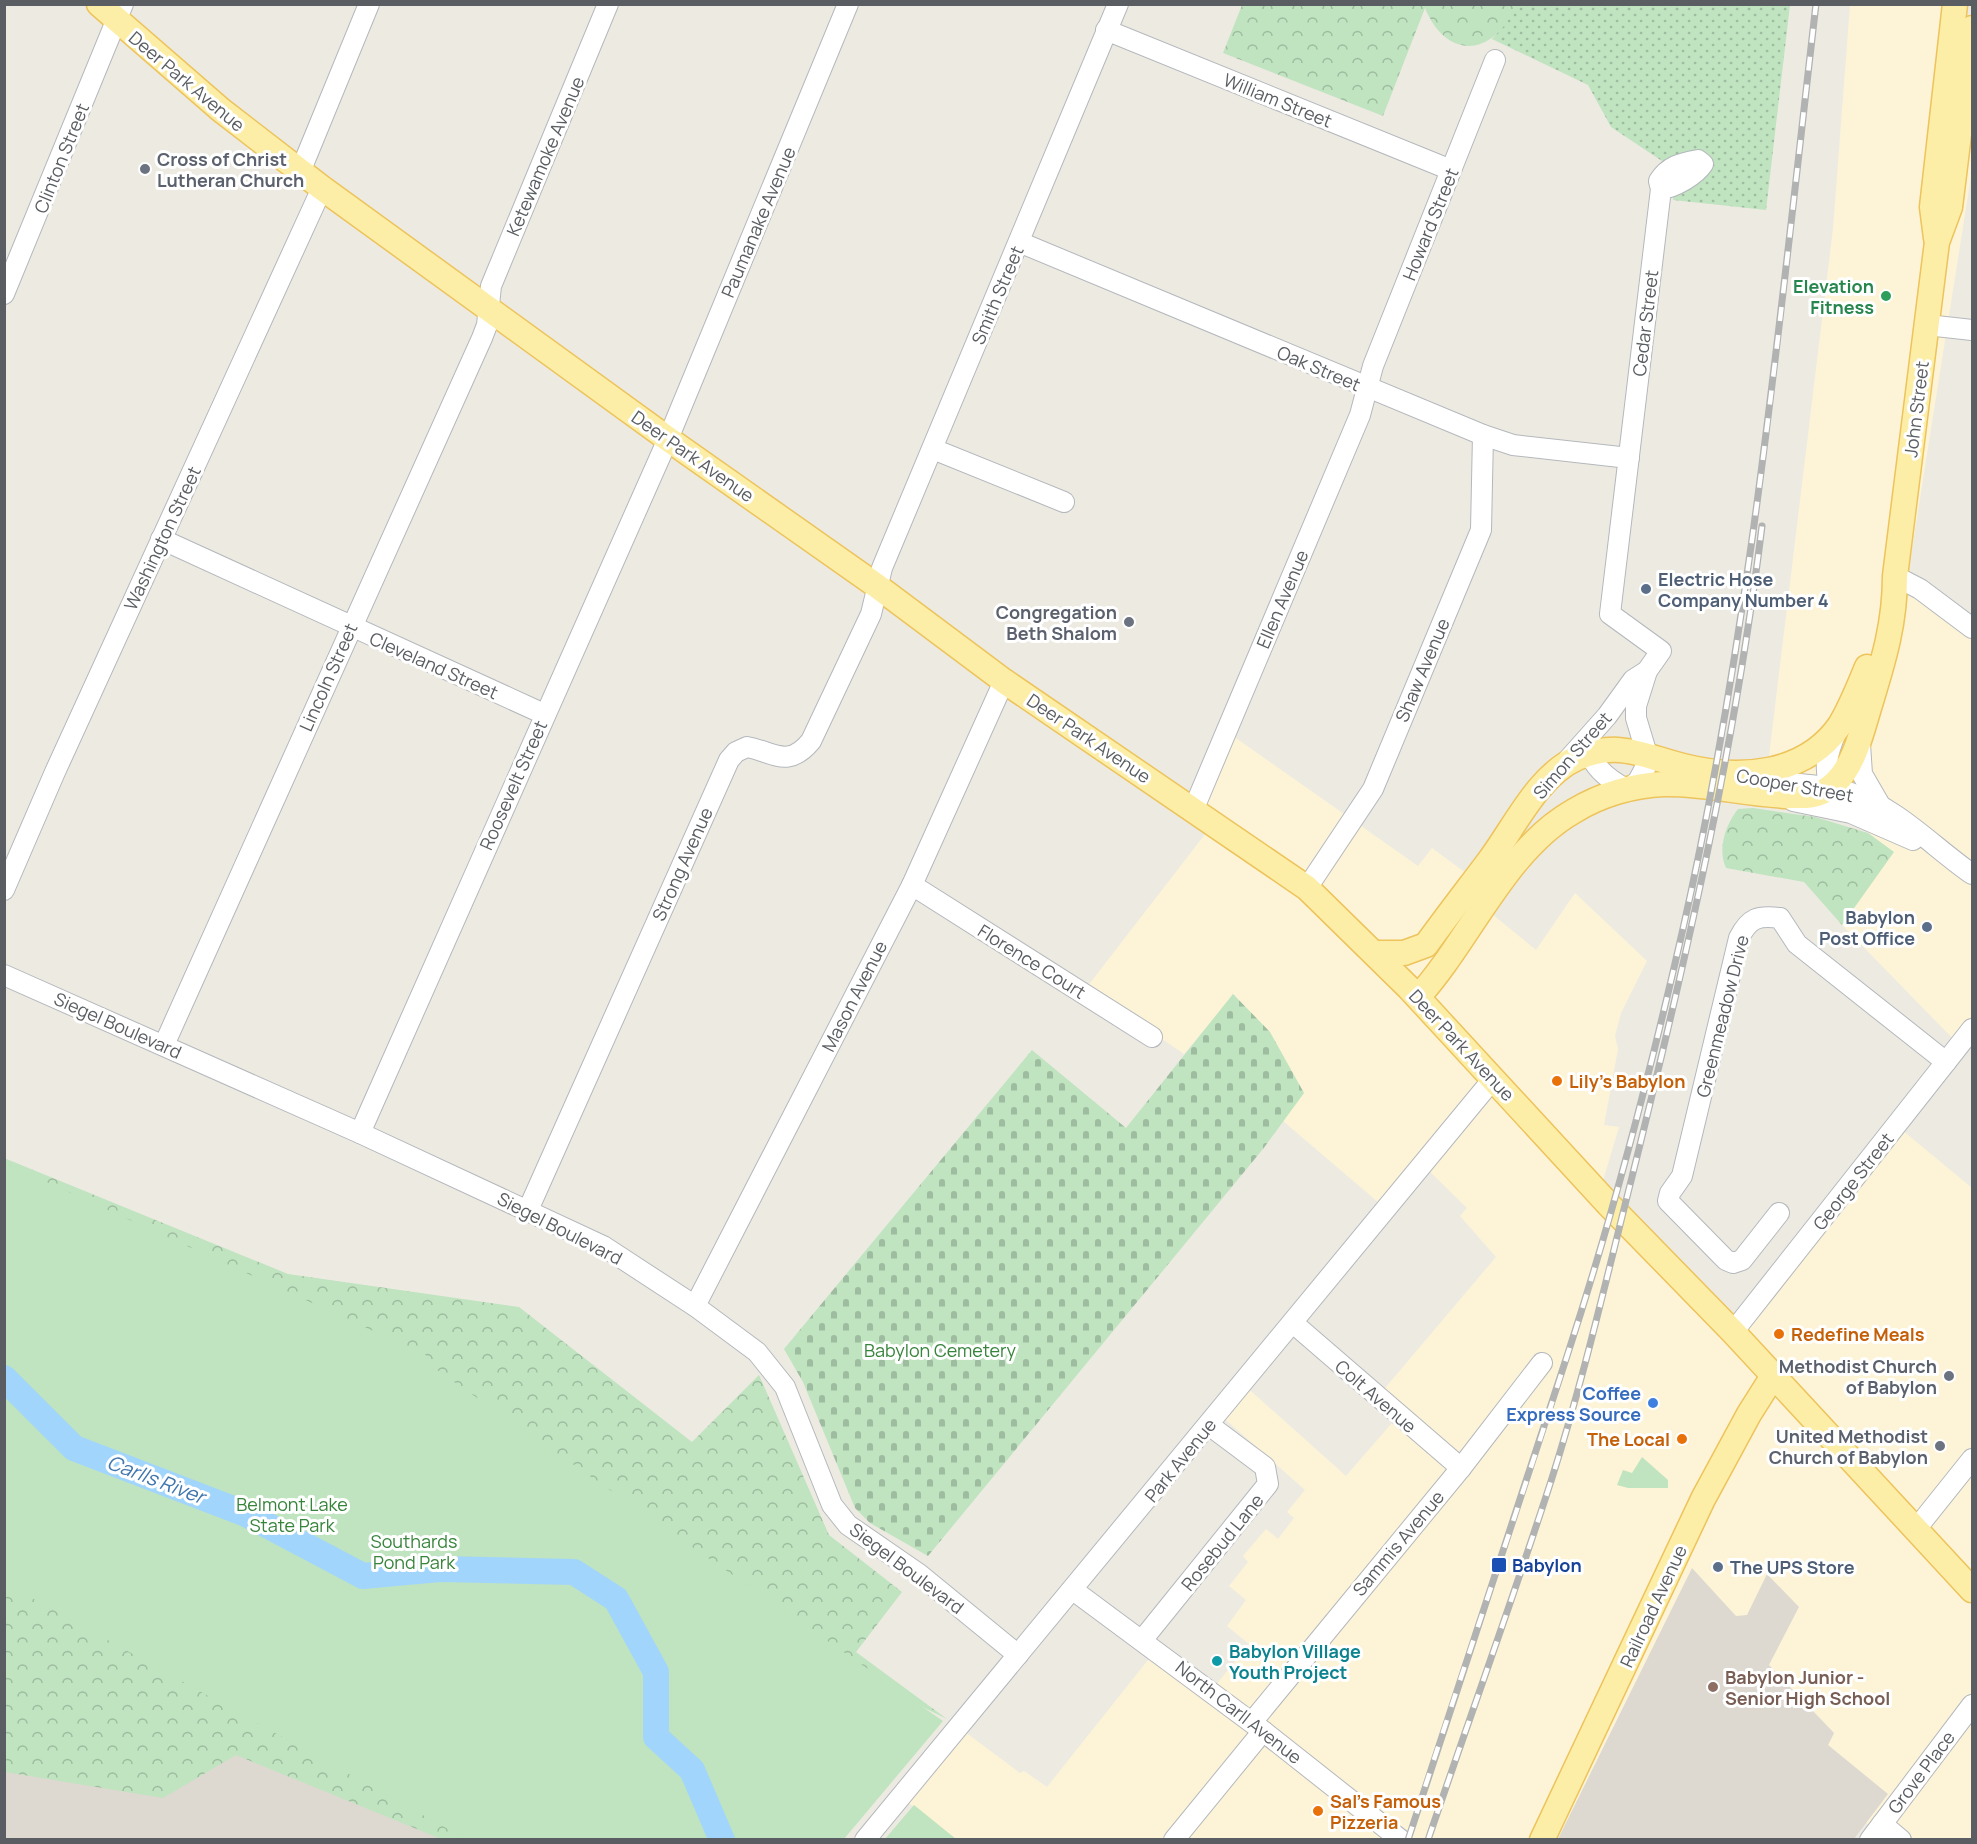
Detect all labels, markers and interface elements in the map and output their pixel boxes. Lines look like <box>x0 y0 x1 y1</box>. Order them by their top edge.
street label: Deer Park Avenue <box>124 25 250 137</box>
street label: William Street <box>1220 67 1336 133</box>
street label: Ketewamoke Avenue <box>501 73 589 239</box>
street label: Clinton Street <box>28 99 94 217</box>
street label: Paumanake Avenue <box>715 143 801 301</box>
place label: Cross of Christ Lutheran Church <box>157 147 304 192</box>
marker: Cross of Christ Lutheran Church <box>138 162 152 176</box>
street label: Howard Street <box>1397 164 1463 284</box>
street label: Smith Street <box>965 242 1029 348</box>
street label: Cedar Street <box>1627 268 1663 378</box>
place label: Elevation Fitness <box>1793 274 1874 319</box>
marker: Elevation Fitness <box>1879 289 1893 303</box>
street label: Oak Street <box>1274 340 1364 396</box>
street label: John Street <box>1898 359 1934 459</box>
street label: Deer Park Avenue <box>627 405 759 507</box>
street label: Washington Street <box>118 462 206 614</box>
street label: Ellen Avenue <box>1250 546 1314 652</box>
place label: Electric Hose Company Number 4 <box>1658 567 1829 612</box>
marker: Electric Hose Company Number 4 <box>1639 582 1653 596</box>
place label: Congregation Beth Shalom <box>996 600 1117 645</box>
street label: Shaw Avenue <box>1389 614 1455 726</box>
marker: Congregation Beth Shalom <box>1122 615 1136 629</box>
street label: Lincoln Street <box>294 619 362 735</box>
street label: Cleveland Street <box>366 626 502 704</box>
street label: Deer Park Avenue <box>1022 688 1156 788</box>
street label: Simon Street <box>1527 706 1617 804</box>
street label: Roosevelt Street <box>474 716 552 854</box>
street label: Cooper Street <box>1735 763 1855 807</box>
street label: Strong Avenue <box>646 803 718 925</box>
place label: Babylon Post Office <box>1819 905 1915 950</box>
street label: Florence Court <box>974 918 1090 1004</box>
marker: Babylon Post Office <box>1920 920 1934 934</box>
street label: Greenmeadow Drive <box>1690 932 1754 1100</box>
street label: Mason Avenue <box>816 937 892 1055</box>
street label: Deer Park Avenue <box>1404 984 1520 1106</box>
street label: Siegel Boulevard <box>50 986 186 1064</box>
place label: Lily's Babylon <box>1569 1069 1685 1093</box>
marker: Lily's Babylon <box>1550 1074 1564 1088</box>
street label: George Street <box>1807 1127 1899 1235</box>
street label: Siegel Boulevard <box>493 1186 627 1270</box>
place label: Redefine Meals <box>1791 1322 1925 1346</box>
marker: Redefine Meals <box>1772 1327 1786 1341</box>
park label: Babylon Cemetery <box>864 1338 1016 1362</box>
street label: Colt Avenue <box>1330 1354 1422 1438</box>
place label: Methodist Church of Babylon <box>1779 1354 1937 1399</box>
marker: Methodist Church of Babylon <box>1942 1369 1956 1383</box>
place label: Coffee Express Source <box>1506 1381 1641 1426</box>
marker: Coffee Express Source <box>1646 1396 1660 1410</box>
street label: Park Avenue <box>1139 1413 1221 1507</box>
place label: United Methodist Church of Babylon <box>1769 1424 1928 1469</box>
place label: The Local <box>1587 1427 1670 1451</box>
marker: The Local <box>1675 1432 1689 1446</box>
marker: United Methodist Church of Babylon <box>1933 1439 1947 1453</box>
water label: Carlls River <box>103 1448 211 1511</box>
street label: Sammis Avenue <box>1347 1485 1449 1601</box>
street label: Rosebud Lane <box>1176 1489 1268 1595</box>
park label: Belmont Lake State Park <box>236 1492 348 1537</box>
street label: Siegel Boulevard <box>845 1517 969 1619</box>
park label: Southards Pond Park <box>371 1529 457 1574</box>
street label: Railroad Avenue <box>1614 1541 1692 1671</box>
place label: Babylon <box>1512 1553 1582 1577</box>
place label: The UPS Store <box>1730 1555 1855 1579</box>
marker: Babylon <box>1490 1556 1508 1574</box>
marker: The UPS Store <box>1711 1560 1725 1574</box>
place label: Babylon Village Youth Project <box>1229 1639 1361 1684</box>
marker: Babylon Village Youth Project <box>1210 1654 1224 1668</box>
street label: North Carll Avenue <box>1171 1655 1307 1769</box>
place label: Babylon Junior - Senior High School <box>1725 1665 1890 1710</box>
marker: Babylon Junior - Senior High School <box>1706 1680 1720 1694</box>
street label: Grove Place <box>1882 1726 1960 1818</box>
place label: Sal's Famous Pizzeria <box>1330 1789 1441 1834</box>
marker: Sal's Famous Pizzeria <box>1311 1804 1325 1818</box>

